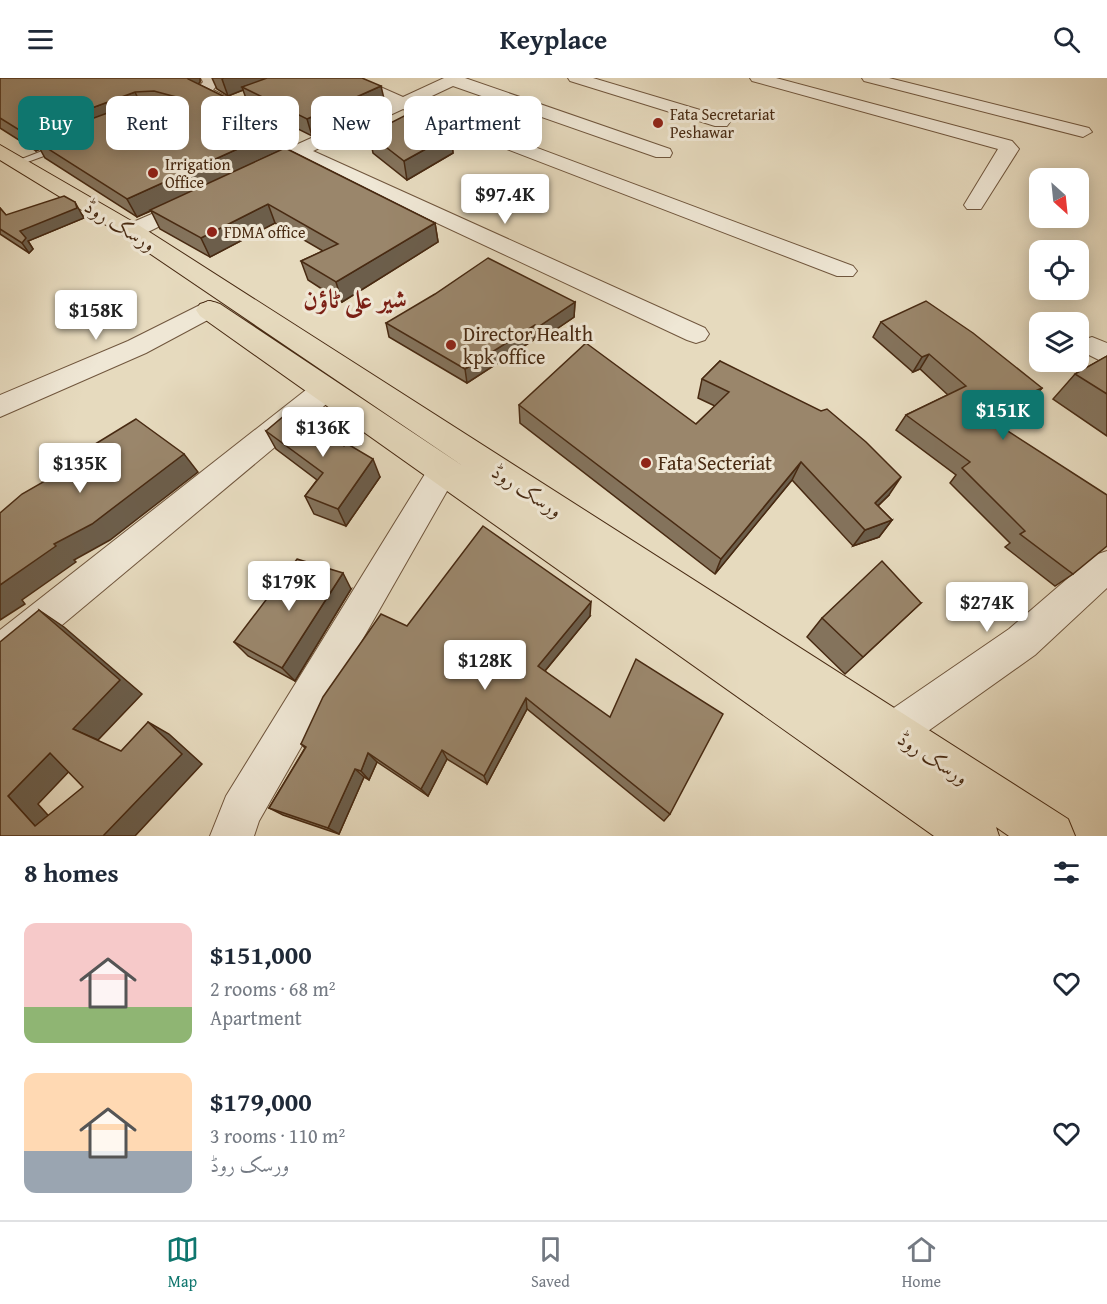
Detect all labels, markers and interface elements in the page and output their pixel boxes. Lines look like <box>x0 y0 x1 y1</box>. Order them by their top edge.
text: Keyplace <box>500 19 607 59</box>
icon: menu <box>24 23 57 56</box>
icon: search <box>1050 23 1083 56</box>
chip: Buy <box>18 96 94 150</box>
chip: Rent <box>106 96 189 150</box>
chip: Filters <box>201 96 299 150</box>
chip: New <box>311 96 392 150</box>
chip: Apartment <box>404 96 542 150</box>
place label: Fata Secretariat Peshawar <box>670 102 776 144</box>
marker: Fata Secretariat Peshawar <box>651 116 665 130</box>
place label: Irrigation Office <box>165 152 230 194</box>
marker: Irrigation Office <box>146 166 160 180</box>
north arrow <box>1029 168 1089 228</box>
map controls <box>1029 168 1089 372</box>
pin: $97.4K <box>456 174 554 225</box>
text: $97.4K <box>475 179 535 208</box>
street label: ورسک روڈ <box>79 191 162 258</box>
place label: FDMA office <box>224 220 305 244</box>
marker: FDMA office <box>205 225 219 239</box>
button: locate <box>1029 240 1089 300</box>
district label: شیر علی ٹاؤن <box>303 279 407 320</box>
pin: $158K <box>54 290 138 341</box>
text: $158K <box>69 295 123 324</box>
button: layers <box>1029 312 1089 372</box>
place label: Director Health kpk office <box>463 319 593 371</box>
marker: Director Health kpk office <box>444 338 458 352</box>
pin: $151K <box>961 390 1045 441</box>
text: $151K <box>976 395 1030 424</box>
pin: $136K <box>281 407 365 458</box>
text: $136K <box>296 412 350 441</box>
pin: $135K <box>38 443 122 494</box>
text: $135K <box>53 448 107 477</box>
place label: Fata Secteriat <box>658 448 772 477</box>
marker: Fata Secteriat <box>639 456 653 470</box>
street label: ورسک روڈ <box>486 457 568 524</box>
pin: $179K <box>247 561 331 612</box>
text: $179K <box>262 566 316 595</box>
pin: $274K <box>945 582 1029 633</box>
text: $274K <box>960 587 1014 616</box>
pin: $128K <box>443 640 527 691</box>
text: $128K <box>458 645 512 674</box>
street label: ورسک روڈ <box>892 724 974 791</box>
text: 8 homes <box>24 853 119 892</box>
icon: filters <box>1050 856 1083 889</box>
text: $151,000 <box>210 935 312 974</box>
icon: home <box>72 947 144 1019</box>
icon: heart <box>1050 967 1083 1000</box>
text: 2 rooms · 68 m² <box>210 974 336 1003</box>
text: Apartment <box>210 1003 302 1032</box>
text: $179,000 <box>210 1082 312 1121</box>
icon: home <box>72 1097 144 1169</box>
icon: heart <box>1050 1117 1083 1150</box>
text: 3 rooms · 110 m² <box>210 1121 345 1150</box>
text: ورسک روڈ <box>210 1150 289 1179</box>
tab: Map <box>166 1233 199 1293</box>
tab: Saved <box>531 1233 570 1293</box>
tab: Home <box>902 1233 941 1293</box>

